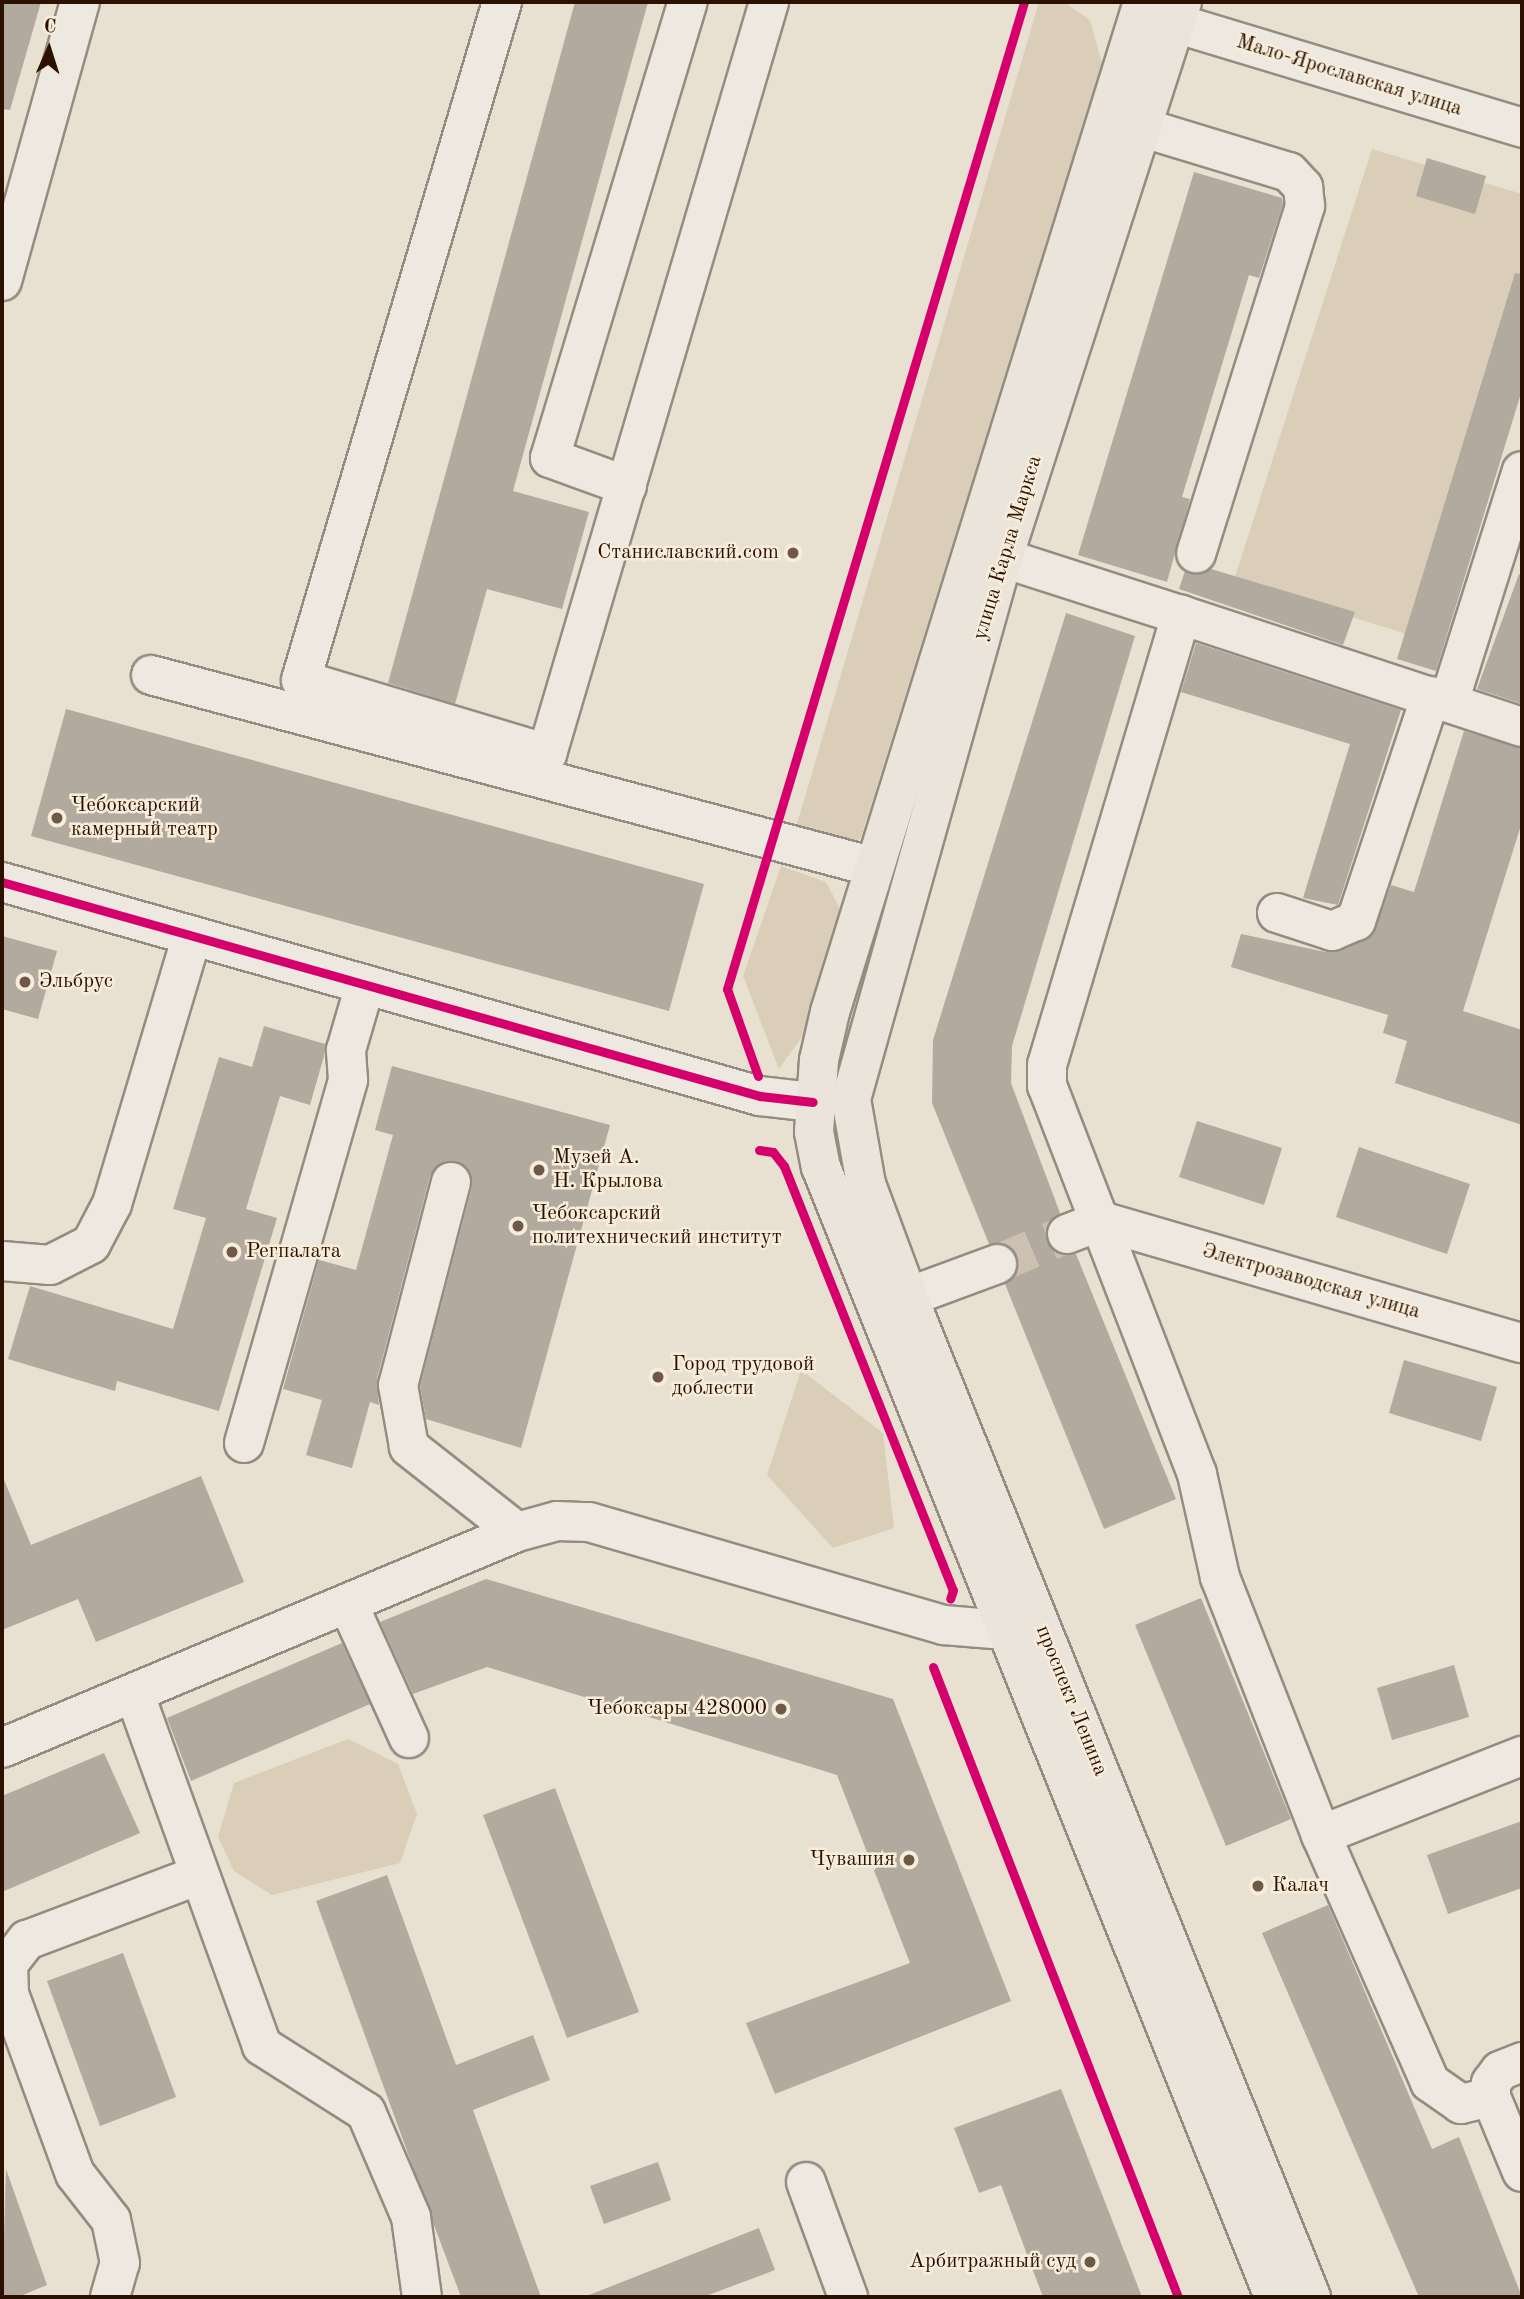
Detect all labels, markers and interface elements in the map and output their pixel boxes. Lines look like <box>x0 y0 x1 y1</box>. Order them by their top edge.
north arrow <box>14 14 84 84</box>
text: С <box>43 18 57 37</box>
street label: Мало-Ярославская улица <box>1233 30 1465 122</box>
street label: улица Карла Маркса <box>968 453 1048 643</box>
place label: Станиславский.com <box>597 540 779 566</box>
marker: Станиславский.com <box>785 545 801 561</box>
place label: Чебоксарский камерный театр <box>71 793 218 843</box>
marker: Чебоксарский камерный театр <box>49 810 65 826</box>
place label: Эльбрус <box>39 969 113 995</box>
marker: Эльбрус <box>17 974 33 990</box>
place label: Музей А. Н. Крылова <box>553 1145 663 1195</box>
marker: Музей А. Н. Крылова <box>531 1162 547 1178</box>
place label: Чебоксарский политехнический институт <box>532 1201 782 1251</box>
marker: Чебоксарский политехнический институт <box>510 1218 526 1234</box>
place label: Регпалата <box>246 1239 341 1265</box>
street label: Электрозаводская улица <box>1199 1239 1423 1325</box>
marker: Регпалата <box>224 1244 240 1260</box>
place label: Город трудовой доблести <box>672 1352 814 1402</box>
marker: Город трудовой доблести <box>650 1369 666 1385</box>
street label: проспект Ленина <box>1029 1622 1113 1780</box>
place label: Чебоксары 428000 <box>587 1696 767 1722</box>
marker: Чебоксары 428000 <box>773 1701 789 1717</box>
place label: Чувашия <box>810 1847 895 1873</box>
marker: Чувашия <box>901 1852 917 1868</box>
place label: Калач <box>1272 1873 1329 1899</box>
marker: Калач <box>1250 1878 1266 1894</box>
place label: Арбитражный суд <box>909 2249 1076 2275</box>
marker: Арбитражный суд <box>1082 2254 1098 2270</box>

